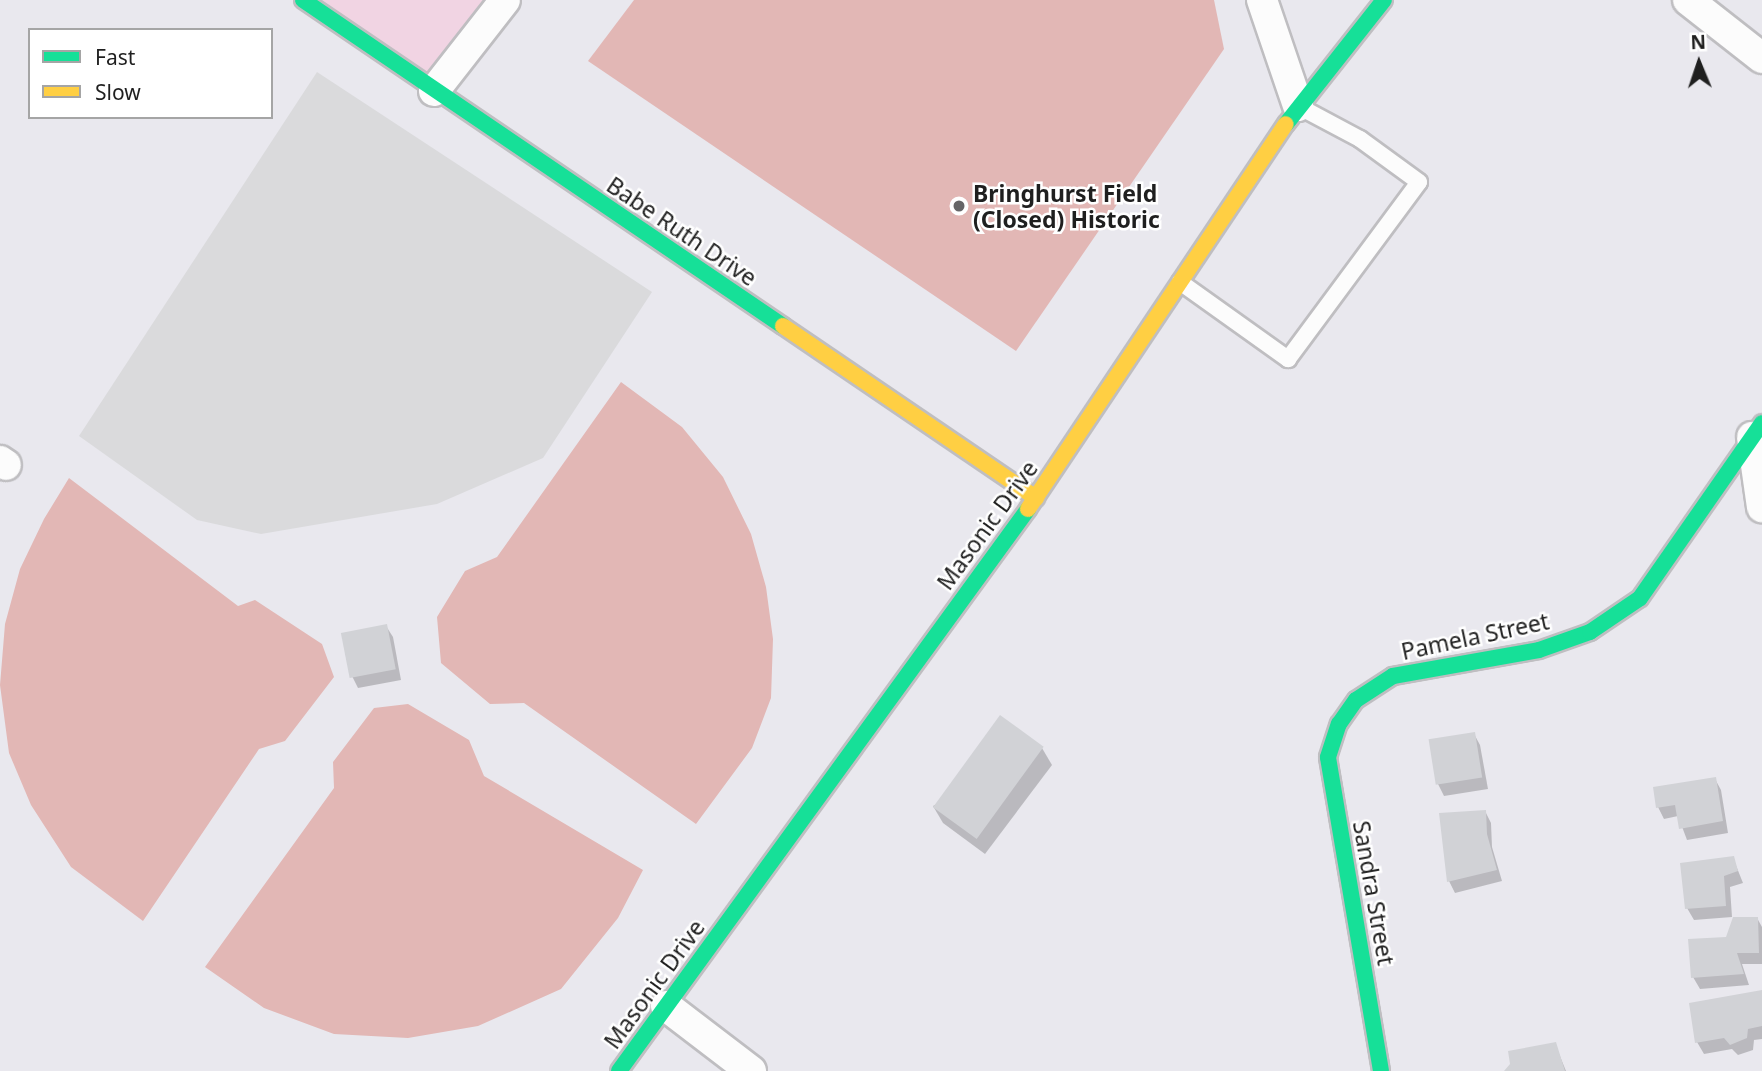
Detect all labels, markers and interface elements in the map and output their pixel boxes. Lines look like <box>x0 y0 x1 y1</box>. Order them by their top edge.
legend <box>28 28 273 119</box>
north arrow <box>1664 28 1734 98</box>
text: N <box>1690 29 1706 55</box>
text: Fast <box>95 43 135 71</box>
text: Slow <box>95 78 141 106</box>
street label: Babe Ruth Drive <box>602 171 762 291</box>
place label: Bringhurst Field (Closed) Historic <box>973 179 1160 233</box>
marker: Bringhurst Field (Closed) Historic <box>951 198 967 214</box>
street label: Masonic Drive <box>931 455 1043 595</box>
street label: Pamela Street <box>1399 607 1551 665</box>
street label: Sandra Street <box>1348 819 1400 967</box>
street label: Masonic Drive <box>598 914 710 1054</box>

